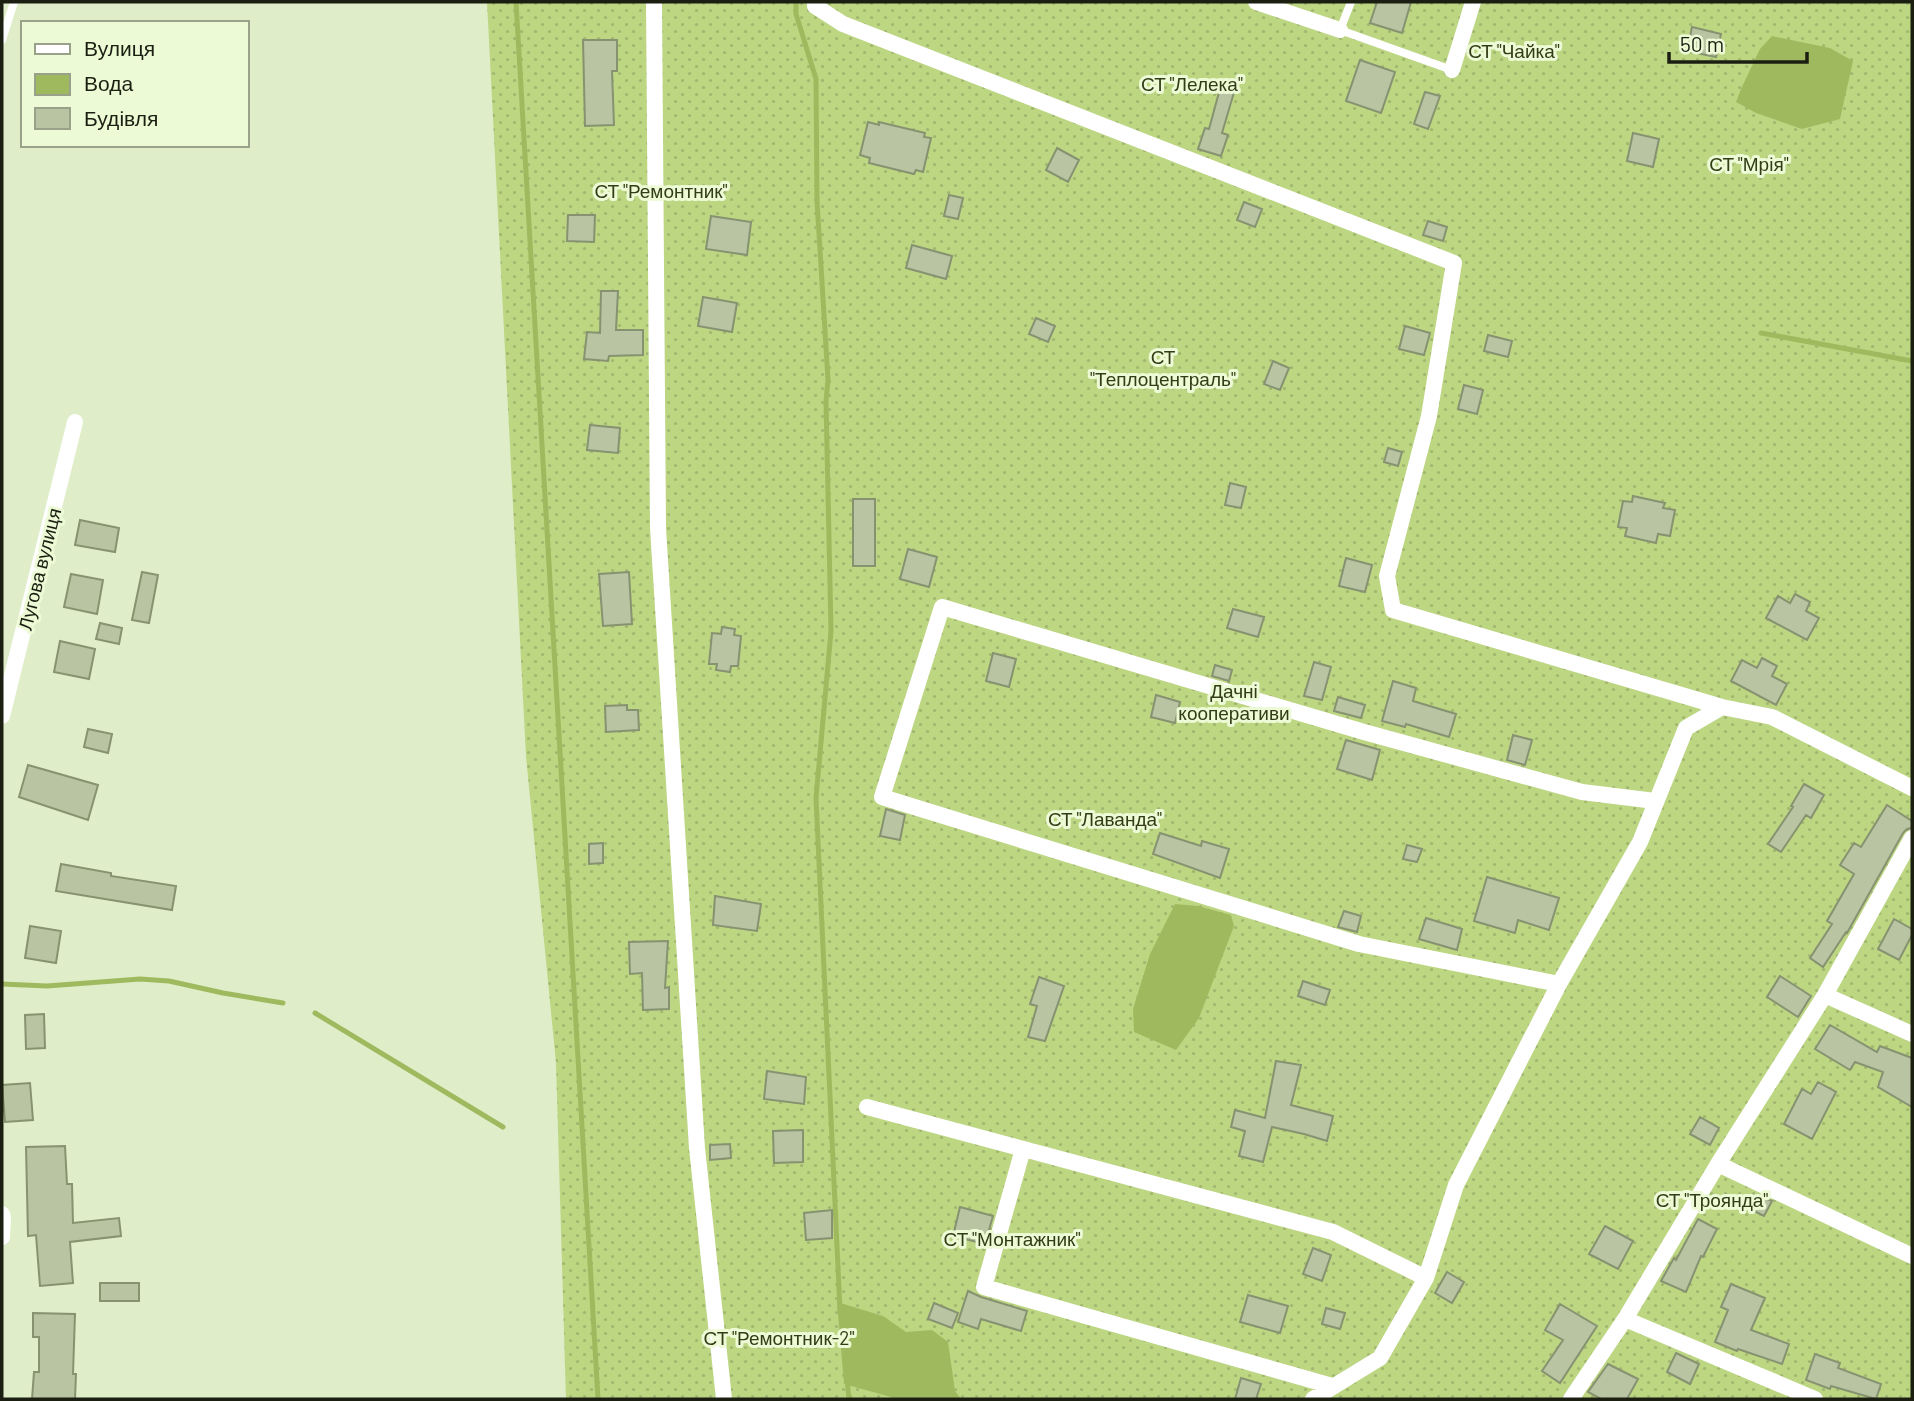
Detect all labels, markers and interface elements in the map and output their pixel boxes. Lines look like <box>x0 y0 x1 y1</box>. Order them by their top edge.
legend <box>21 21 248 147</box>
scale bar <box>1669 21 1807 65</box>
text: 50 m <box>1680 31 1724 56</box>
text: Вулиця <box>84 35 155 60</box>
park label: СТ "Чайка" <box>1468 39 1560 62</box>
text: Вода <box>84 70 133 95</box>
park label: СТ "Лелека" <box>1141 72 1243 95</box>
text: Будівля <box>84 105 158 130</box>
park label: СТ "Мрія" <box>1709 152 1789 175</box>
park label: СТ "Ремонтник" <box>594 179 728 202</box>
park label: СТ "Теплоцентраль" <box>1090 345 1236 390</box>
street label: Лугова вулиця <box>13 506 65 632</box>
park label: Дачні кооперативи <box>1178 679 1290 724</box>
park label: СТ "Лаванда" <box>1048 807 1162 830</box>
park label: СТ "Троянда" <box>1656 1188 1768 1211</box>
park label: СТ "Монтажник" <box>944 1227 1080 1250</box>
park label: СТ "Ремонтник-2" <box>704 1326 854 1349</box>

